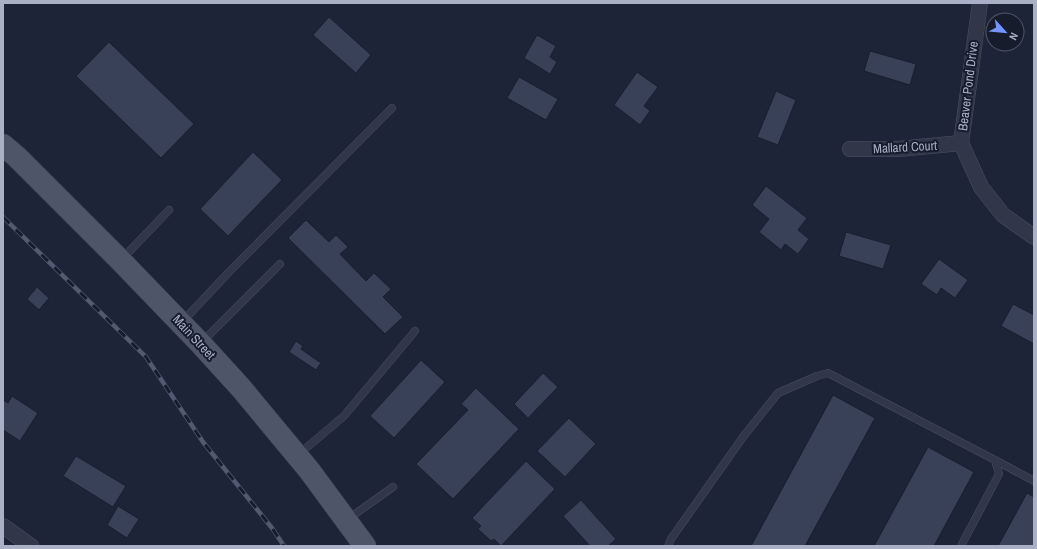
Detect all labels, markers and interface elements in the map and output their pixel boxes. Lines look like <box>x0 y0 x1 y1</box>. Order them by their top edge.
north arrow <box>985 12 1025 52</box>
text: N <box>1006 30 1022 43</box>
street label: Beaver Pond Drive <box>954 40 982 132</box>
street label: Mallard Court <box>873 137 937 157</box>
street label: Main Street <box>169 311 219 363</box>

